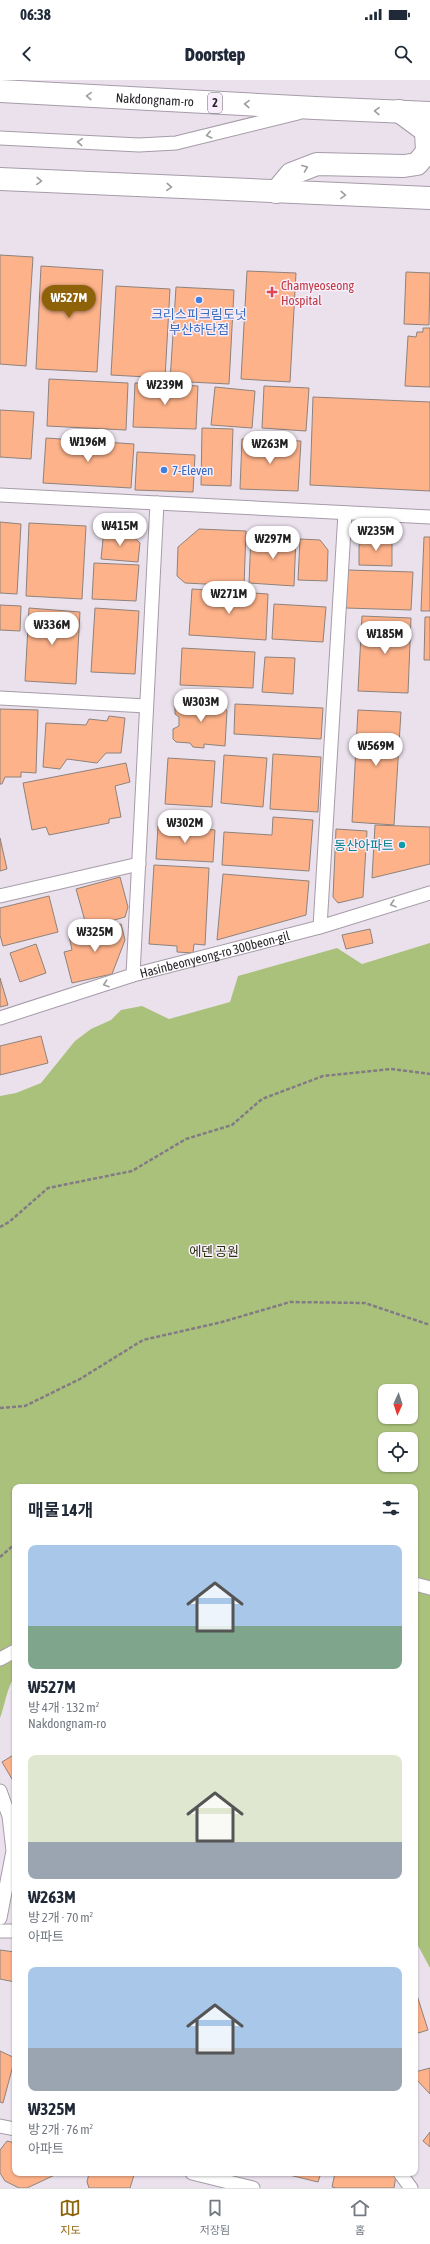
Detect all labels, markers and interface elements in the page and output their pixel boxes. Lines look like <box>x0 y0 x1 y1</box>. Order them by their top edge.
text: 06:38 <box>20 6 51 23</box>
icon: back <box>16 43 38 65</box>
icon: search <box>392 43 414 65</box>
text: Doorstep <box>185 44 245 65</box>
street label: Nakdongnam-ro <box>115 90 194 109</box>
one-way arrow <box>86 91 92 100</box>
road number: 2 <box>208 93 222 113</box>
one-way arrow <box>244 100 250 109</box>
one-way arrow <box>374 106 380 115</box>
one-way arrow <box>206 131 213 139</box>
one-way arrow <box>77 138 83 146</box>
one-way arrow <box>302 165 309 173</box>
one-way arrow <box>36 176 42 185</box>
one-way arrow <box>166 183 172 191</box>
one-way arrow <box>340 191 346 199</box>
place label: Chamyeoseong Hospital <box>281 278 355 308</box>
pin: ₩527M <box>41 285 97 319</box>
marker: Chamyeoseong Hospital <box>266 286 278 298</box>
text: ₩527M <box>51 290 87 305</box>
marker: 크리스피크림도넛 부산하단점 <box>194 295 204 305</box>
place label: 크리스피크림도넛 부산하단점 <box>151 307 247 337</box>
pin: ₩239M <box>137 372 193 406</box>
text: ₩239M <box>147 377 183 392</box>
pin: ₩196M <box>60 429 116 463</box>
pin: ₩263M <box>242 431 298 465</box>
text: ₩196M <box>70 434 106 449</box>
text: ₩263M <box>252 436 288 451</box>
place label: 7-Eleven <box>172 463 213 478</box>
marker: 7-Eleven <box>159 465 169 475</box>
pin: ₩415M <box>92 513 148 547</box>
text: ₩415M <box>102 518 138 533</box>
pin: ₩235M <box>348 518 404 552</box>
text: ₩235M <box>358 523 394 538</box>
pin: ₩297M <box>245 526 301 560</box>
text: ₩297M <box>255 531 291 546</box>
pin: ₩271M <box>201 581 257 615</box>
text: ₩271M <box>211 586 247 601</box>
pin: ₩336M <box>24 612 80 646</box>
text: ₩336M <box>34 617 70 632</box>
pin: ₩185M <box>357 621 413 655</box>
text: ₩185M <box>367 626 403 641</box>
pin: ₩303M <box>173 689 229 723</box>
text: ₩303M <box>183 694 219 709</box>
pin: ₩569M <box>348 733 404 767</box>
text: ₩569M <box>358 738 394 753</box>
pin: ₩302M <box>157 810 213 844</box>
text: ₩302M <box>167 815 203 830</box>
place label: 동산아파트 <box>334 838 394 853</box>
marker: 동산아파트 <box>397 840 407 850</box>
one-way arrow <box>389 899 396 908</box>
pin: ₩325M <box>67 919 123 953</box>
text: ₩325M <box>77 924 113 939</box>
street label: Hasinbeonyeong-ro 300beon-gil <box>138 928 292 981</box>
one-way arrow <box>102 979 109 988</box>
park label: 에덴 공원 <box>189 1244 239 1259</box>
north arrow <box>378 1384 418 1424</box>
map controls <box>378 1384 418 1472</box>
button: locate <box>378 1432 418 1472</box>
icon: filters <box>380 1497 402 1519</box>
text: 매물 14개 <box>28 1500 93 1520</box>
icon: home <box>179 1571 251 1643</box>
text: ₩527M <box>28 1677 76 1697</box>
text: 방 4개 · 132 m² <box>28 1700 99 1715</box>
text: Nakdongnam-ro <box>28 1716 106 1731</box>
icon: home <box>179 1781 251 1853</box>
text: ₩263M <box>28 1887 76 1907</box>
text: 방 2개 · 70 m² <box>28 1910 93 1925</box>
text: 아파트 <box>28 1929 64 1944</box>
icon: home <box>179 1993 251 2065</box>
text: ₩325M <box>28 2099 76 2119</box>
text: 방 2개 · 76 m² <box>28 2122 93 2137</box>
text: 아파트 <box>28 2141 64 2156</box>
tab: 지도 <box>59 2197 81 2237</box>
tab: 저장됨 <box>200 2197 230 2237</box>
tab: 홈 <box>349 2197 371 2237</box>

